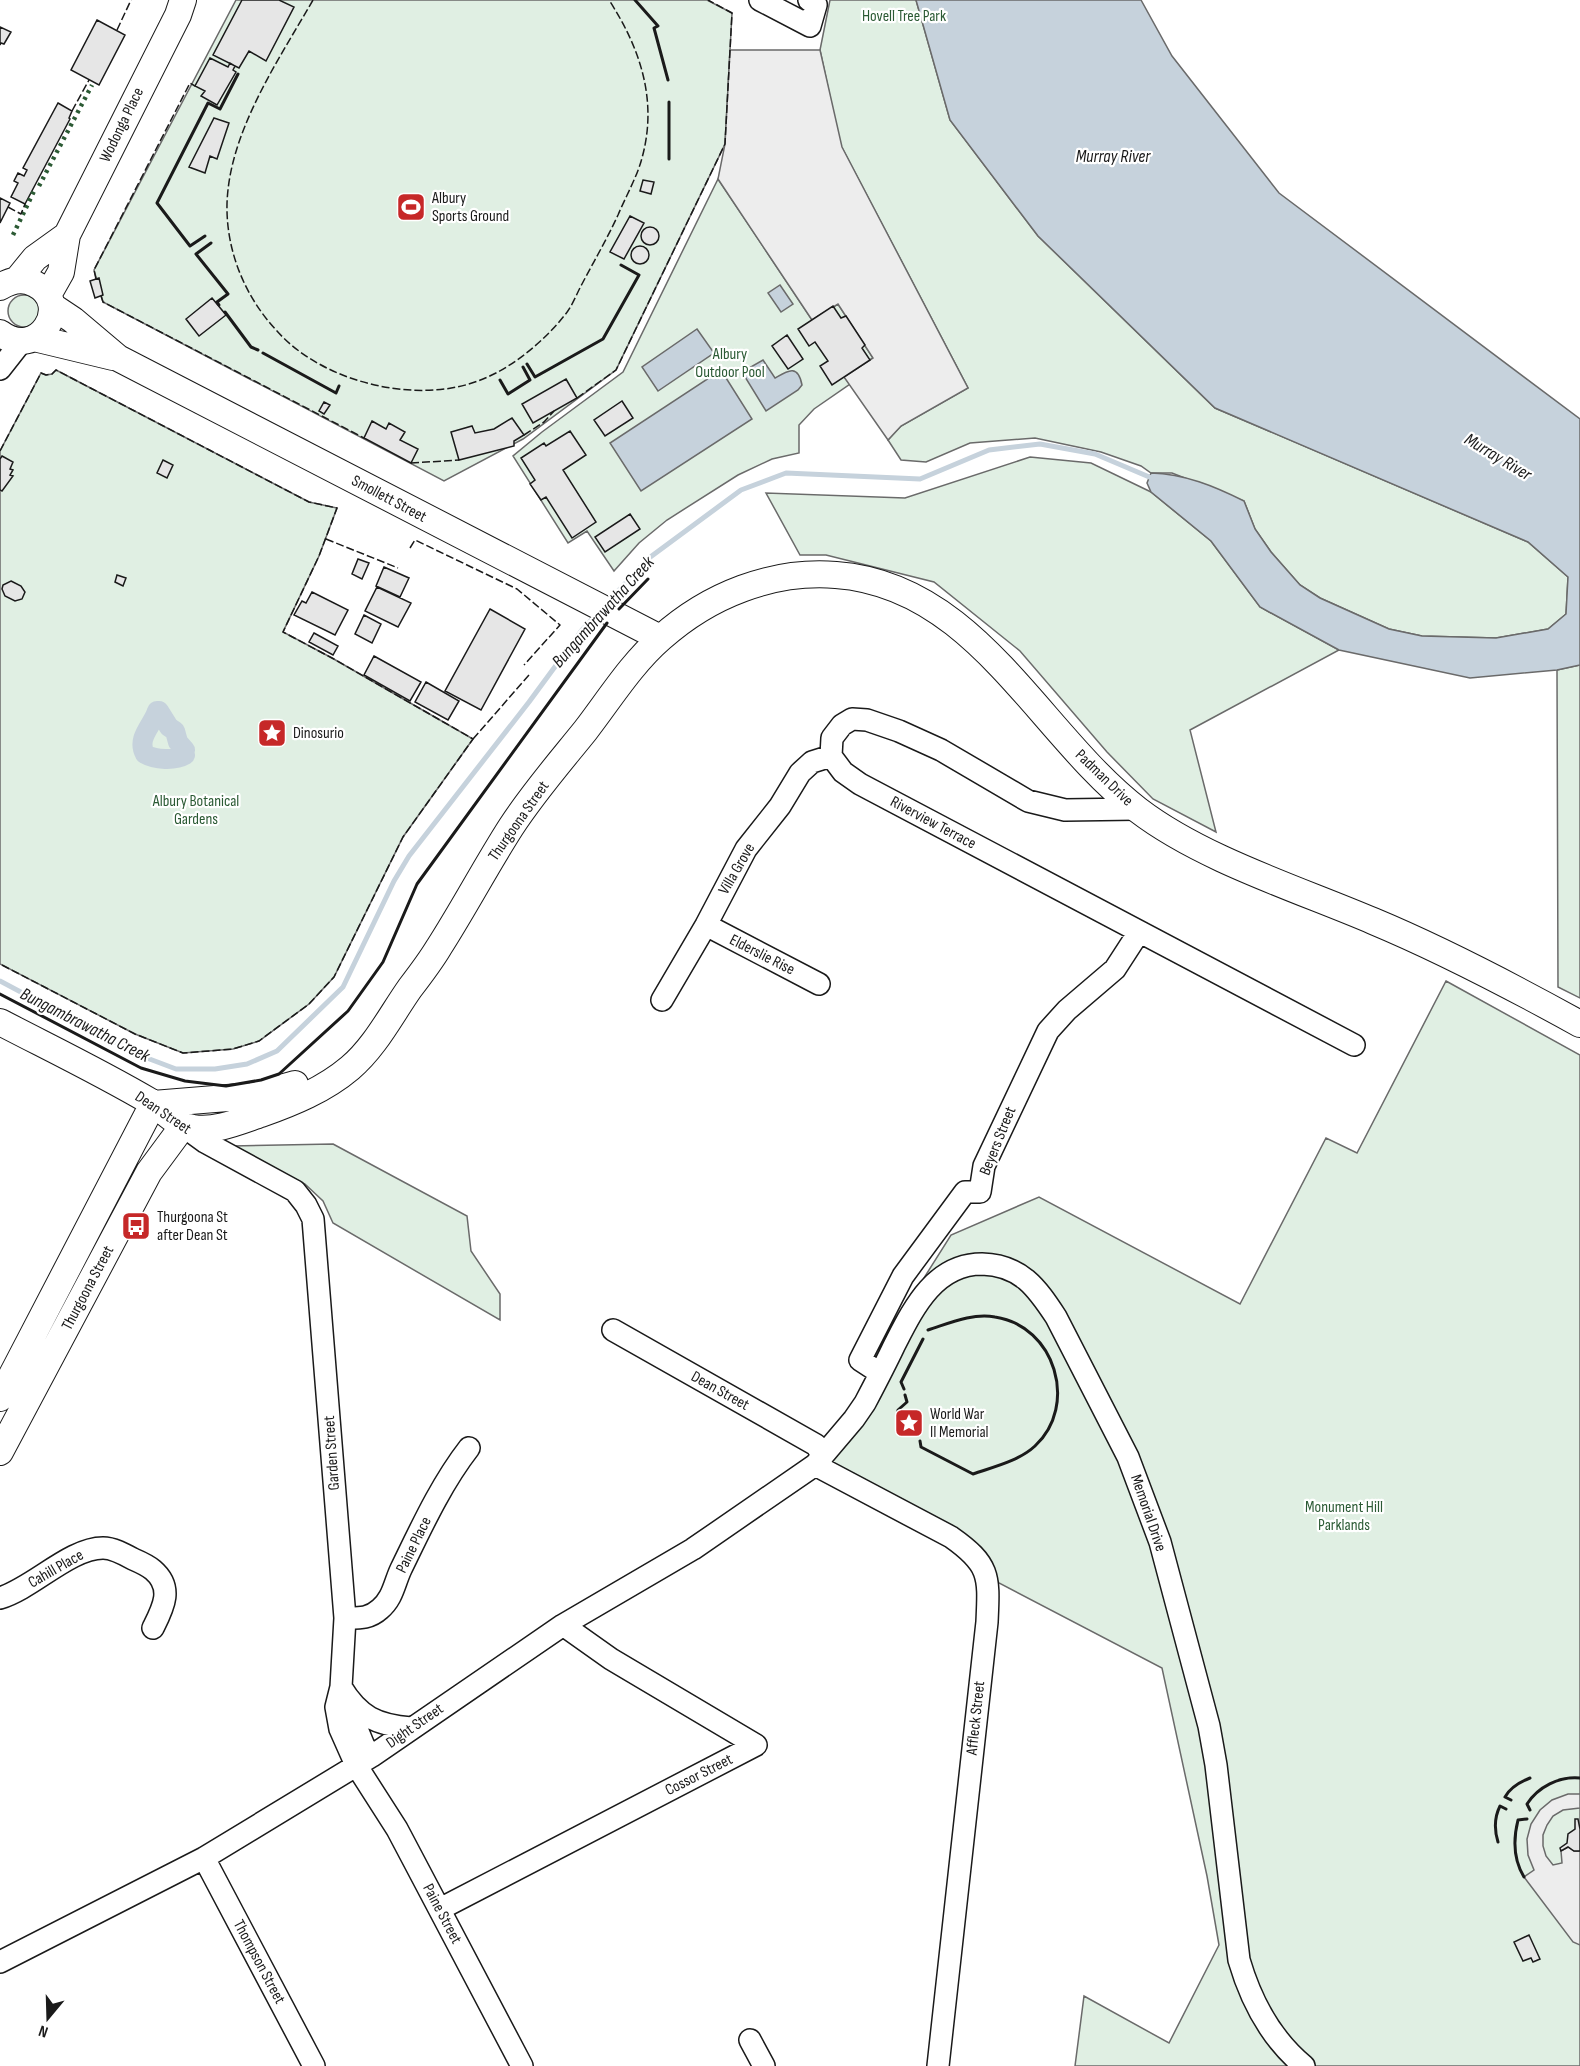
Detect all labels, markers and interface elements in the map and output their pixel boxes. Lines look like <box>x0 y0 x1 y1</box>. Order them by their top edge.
park label: Hovell Tree Park <box>862 7 946 26</box>
street label: Wodonga Place <box>96 85 148 165</box>
water label: Murray River <box>1076 146 1151 167</box>
place label: Albury Sports Ground <box>431 189 509 226</box>
sports icon: Albury Sports Ground <box>395 191 427 223</box>
park label: Albury Outdoor Pool <box>695 345 765 382</box>
water label: Murray River <box>1461 429 1536 486</box>
street label: Smollett Street <box>348 471 430 527</box>
water label: Bungambrawatha Creek <box>548 551 659 672</box>
place icon: Dinosurio <box>256 717 288 749</box>
place label: Dinosurio <box>293 724 344 743</box>
street label: Padman Drive <box>1071 746 1137 810</box>
street label: Thurgoona Street <box>485 777 554 865</box>
park label: Albury Botanical Gardens <box>152 792 239 829</box>
street label: Riverview Terrace <box>887 792 979 854</box>
street label: Villa Grove <box>715 840 759 898</box>
street label: Elderslie Rise <box>726 931 798 979</box>
water label: Bungambrawatha Creek <box>17 983 154 1067</box>
street label: Dean Street <box>131 1087 195 1139</box>
street label: Beyers Street <box>976 1104 1020 1178</box>
place label: Thurgoona St after Dean St <box>157 1208 228 1245</box>
bus stop icon: Thurgoona St after Dean St <box>120 1210 152 1242</box>
street label: Thurgoona Street <box>58 1242 118 1334</box>
street label: Dean Street <box>688 1367 753 1415</box>
place label: World War II Memorial <box>930 1405 989 1442</box>
place icon: World War II Memorial <box>893 1407 925 1439</box>
street label: Garden Street <box>320 1415 344 1491</box>
street label: Memorial Drive <box>1126 1472 1170 1554</box>
park label: Monument Hill Parklands <box>1305 1498 1383 1535</box>
street label: Paine Place <box>392 1514 436 1576</box>
street label: Cahill Place <box>25 1546 87 1592</box>
street label: Affleck Street <box>963 1680 989 1757</box>
street label: Dight Street <box>383 1699 447 1753</box>
street label: Cossor Street <box>662 1750 736 1800</box>
street label: Paine Street <box>418 1881 466 1947</box>
street label: Thompson Street <box>229 1917 289 2007</box>
north arrow <box>18 1988 78 2048</box>
text: N <box>36 2020 51 2041</box>

